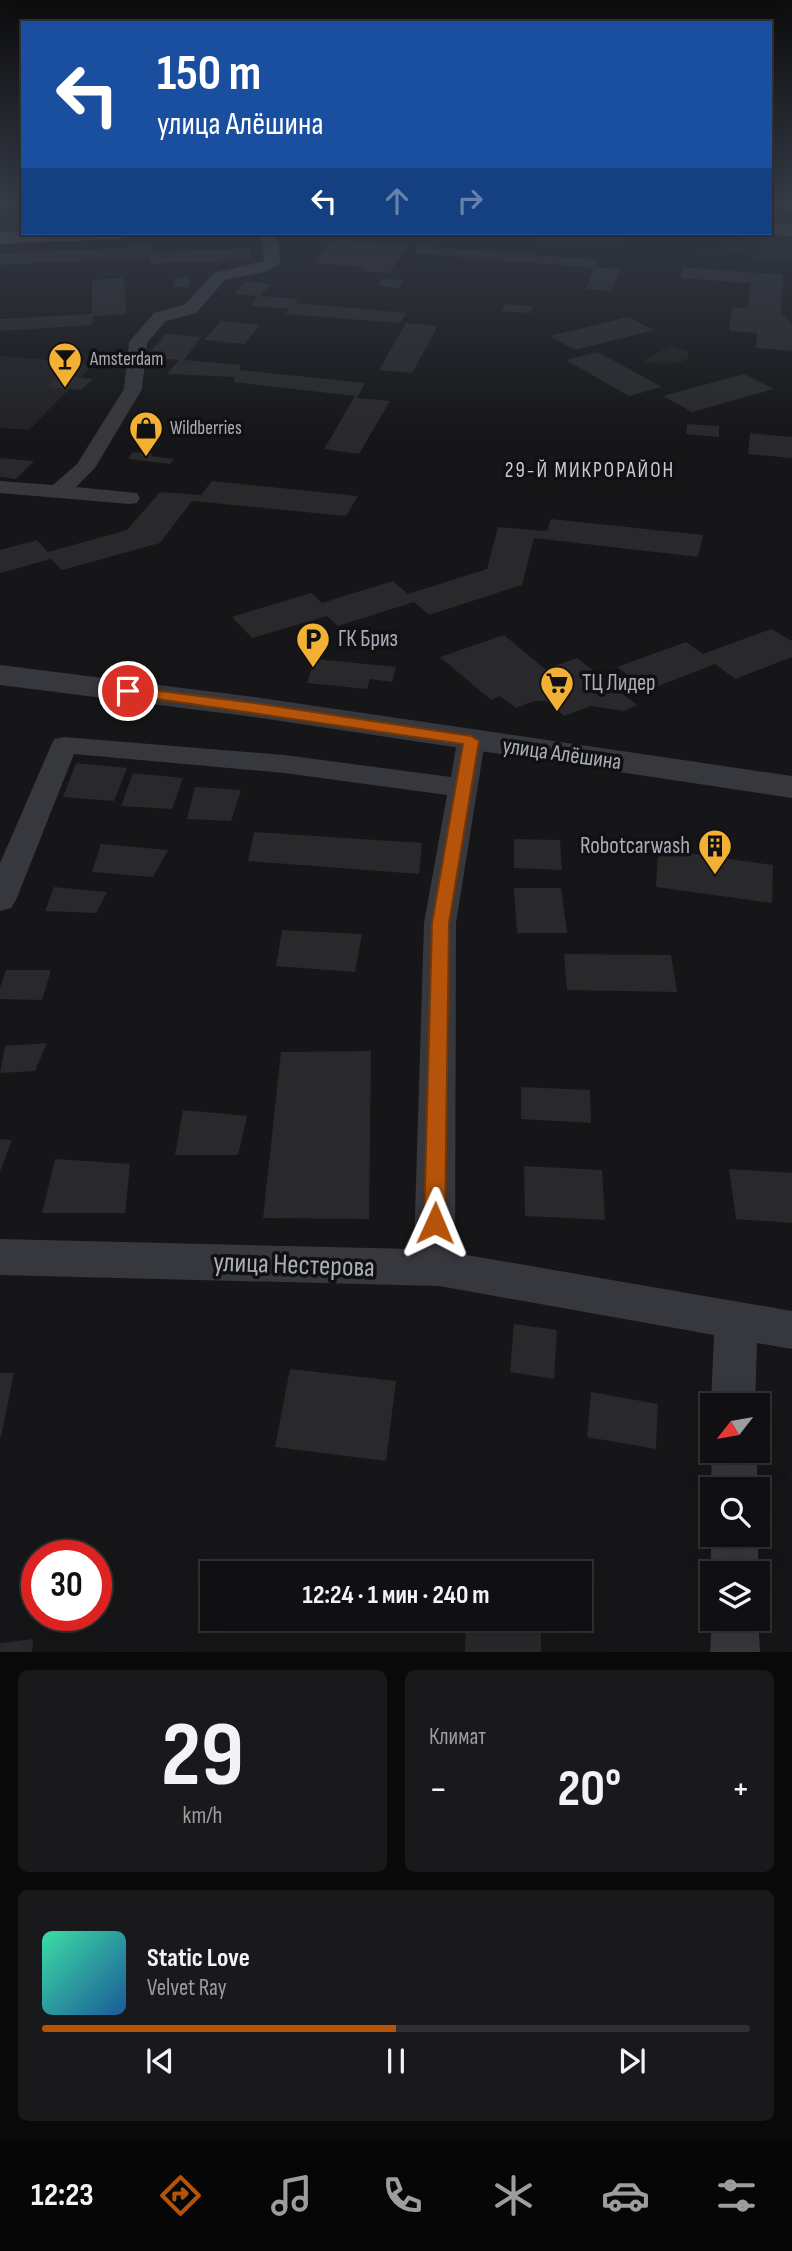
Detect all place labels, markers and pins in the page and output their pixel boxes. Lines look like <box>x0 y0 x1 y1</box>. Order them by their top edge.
bar icon: Amsterdam <box>46 340 84 389</box>
place label: Amsterdam <box>89 348 163 371</box>
shop icon: Wildberries <box>127 409 165 458</box>
place label: Wildberries <box>170 417 242 440</box>
parking icon: ГК Бриз <box>294 620 332 669</box>
place label: ГК Бриз <box>338 625 398 653</box>
pin <box>98 661 158 721</box>
supermarket icon: ТЦ Лидер <box>538 664 576 713</box>
place label: ТЦ Лидер <box>582 669 656 697</box>
building icon: Robotcarwash <box>696 827 734 876</box>
place label: Robotcarwash <box>580 832 690 860</box>

